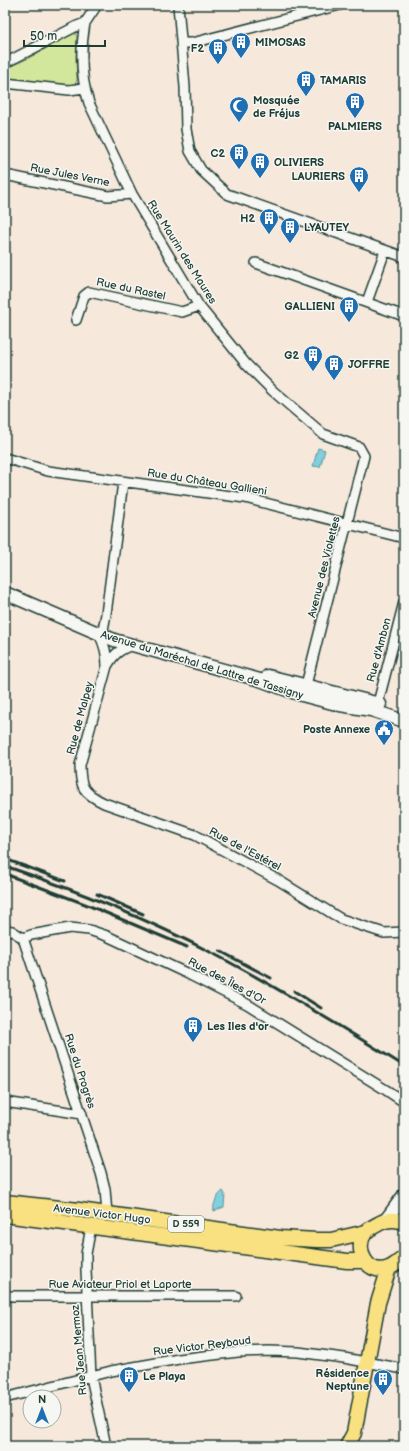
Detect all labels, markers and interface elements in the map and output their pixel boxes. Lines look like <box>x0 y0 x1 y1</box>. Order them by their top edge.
scale bar <box>24 22 105 48</box>
text: 50 m <box>30 29 57 44</box>
building icon: MIMOSAS <box>230 31 252 59</box>
place label: MIMOSAS <box>255 36 306 49</box>
building icon: F2 <box>207 37 229 65</box>
place label: F2 <box>191 42 204 55</box>
building icon: TAMARIS <box>295 69 317 97</box>
place label: TAMARIS <box>320 74 366 87</box>
building icon: PALMIERS <box>344 91 366 119</box>
place label: Mosquée de Fréjus <box>253 94 300 120</box>
mosque icon: Mosquée de Fréjus <box>228 95 250 123</box>
place label: PALMIERS <box>328 120 382 133</box>
building icon: C2 <box>228 142 250 170</box>
place label: C2 <box>211 147 225 160</box>
building icon: OLIVIERS <box>249 151 271 179</box>
place label: OLIVIERS <box>274 156 324 169</box>
street label: Rue Jules Verne <box>29 161 111 189</box>
building icon: LAURIERS <box>348 165 370 193</box>
place label: LAURIERS <box>292 170 345 183</box>
street label: Rue Maurin des Maures <box>145 198 220 307</box>
building icon: H2 <box>258 207 280 235</box>
place label: H2 <box>240 212 255 225</box>
building icon: LYAUTEY <box>279 216 301 244</box>
place label: LYAUTEY <box>304 221 350 234</box>
street label: Rue du Rastel <box>95 275 167 303</box>
building icon: GALLIENI <box>338 295 360 323</box>
place label: GALLIENI <box>285 300 335 313</box>
building icon: G2 <box>302 344 324 372</box>
place label: G2 <box>284 349 299 362</box>
building icon: JOFFRE <box>323 353 345 381</box>
place label: JOFFRE <box>348 358 390 371</box>
street label: Rue du Château Gallieni <box>146 466 268 498</box>
street label: Avenue des Violettes <box>305 515 343 619</box>
street label: Rue d'Ambon <box>364 616 394 684</box>
street label: Avenue du Maréchal de Lattre de Tassigny <box>99 628 305 702</box>
street label: Rue de Malpey <box>64 680 96 756</box>
public building icon: Poste Annexe <box>373 718 395 746</box>
place label: Poste Annexe <box>303 723 370 736</box>
street label: Rue de l'Estérel <box>207 825 283 873</box>
street label: Rue des Îles d'Or <box>186 954 270 1007</box>
building icon: Les Iles d'or <box>182 1015 204 1043</box>
place label: Les Iles d'or <box>207 1020 269 1033</box>
street label: Rue du Progrès <box>62 1032 98 1111</box>
street label: Avenue Victor Hugo <box>53 1202 151 1226</box>
road number: D 559 <box>168 1216 204 1232</box>
street label: Rue Aviateur Priol et Laporte <box>48 1278 192 1291</box>
street label: Rue Jean Mermoz <box>69 1303 89 1396</box>
street label: Rue Victor Reybaud <box>152 1334 252 1358</box>
building icon: Le Playa <box>118 1365 140 1393</box>
place label: Résidence Neptune <box>316 1367 369 1393</box>
building icon: Résidence Neptune <box>372 1368 394 1396</box>
place label: Le Playa <box>143 1370 186 1383</box>
north arrow <box>22 1389 62 1429</box>
text: N <box>38 1393 46 1406</box>

